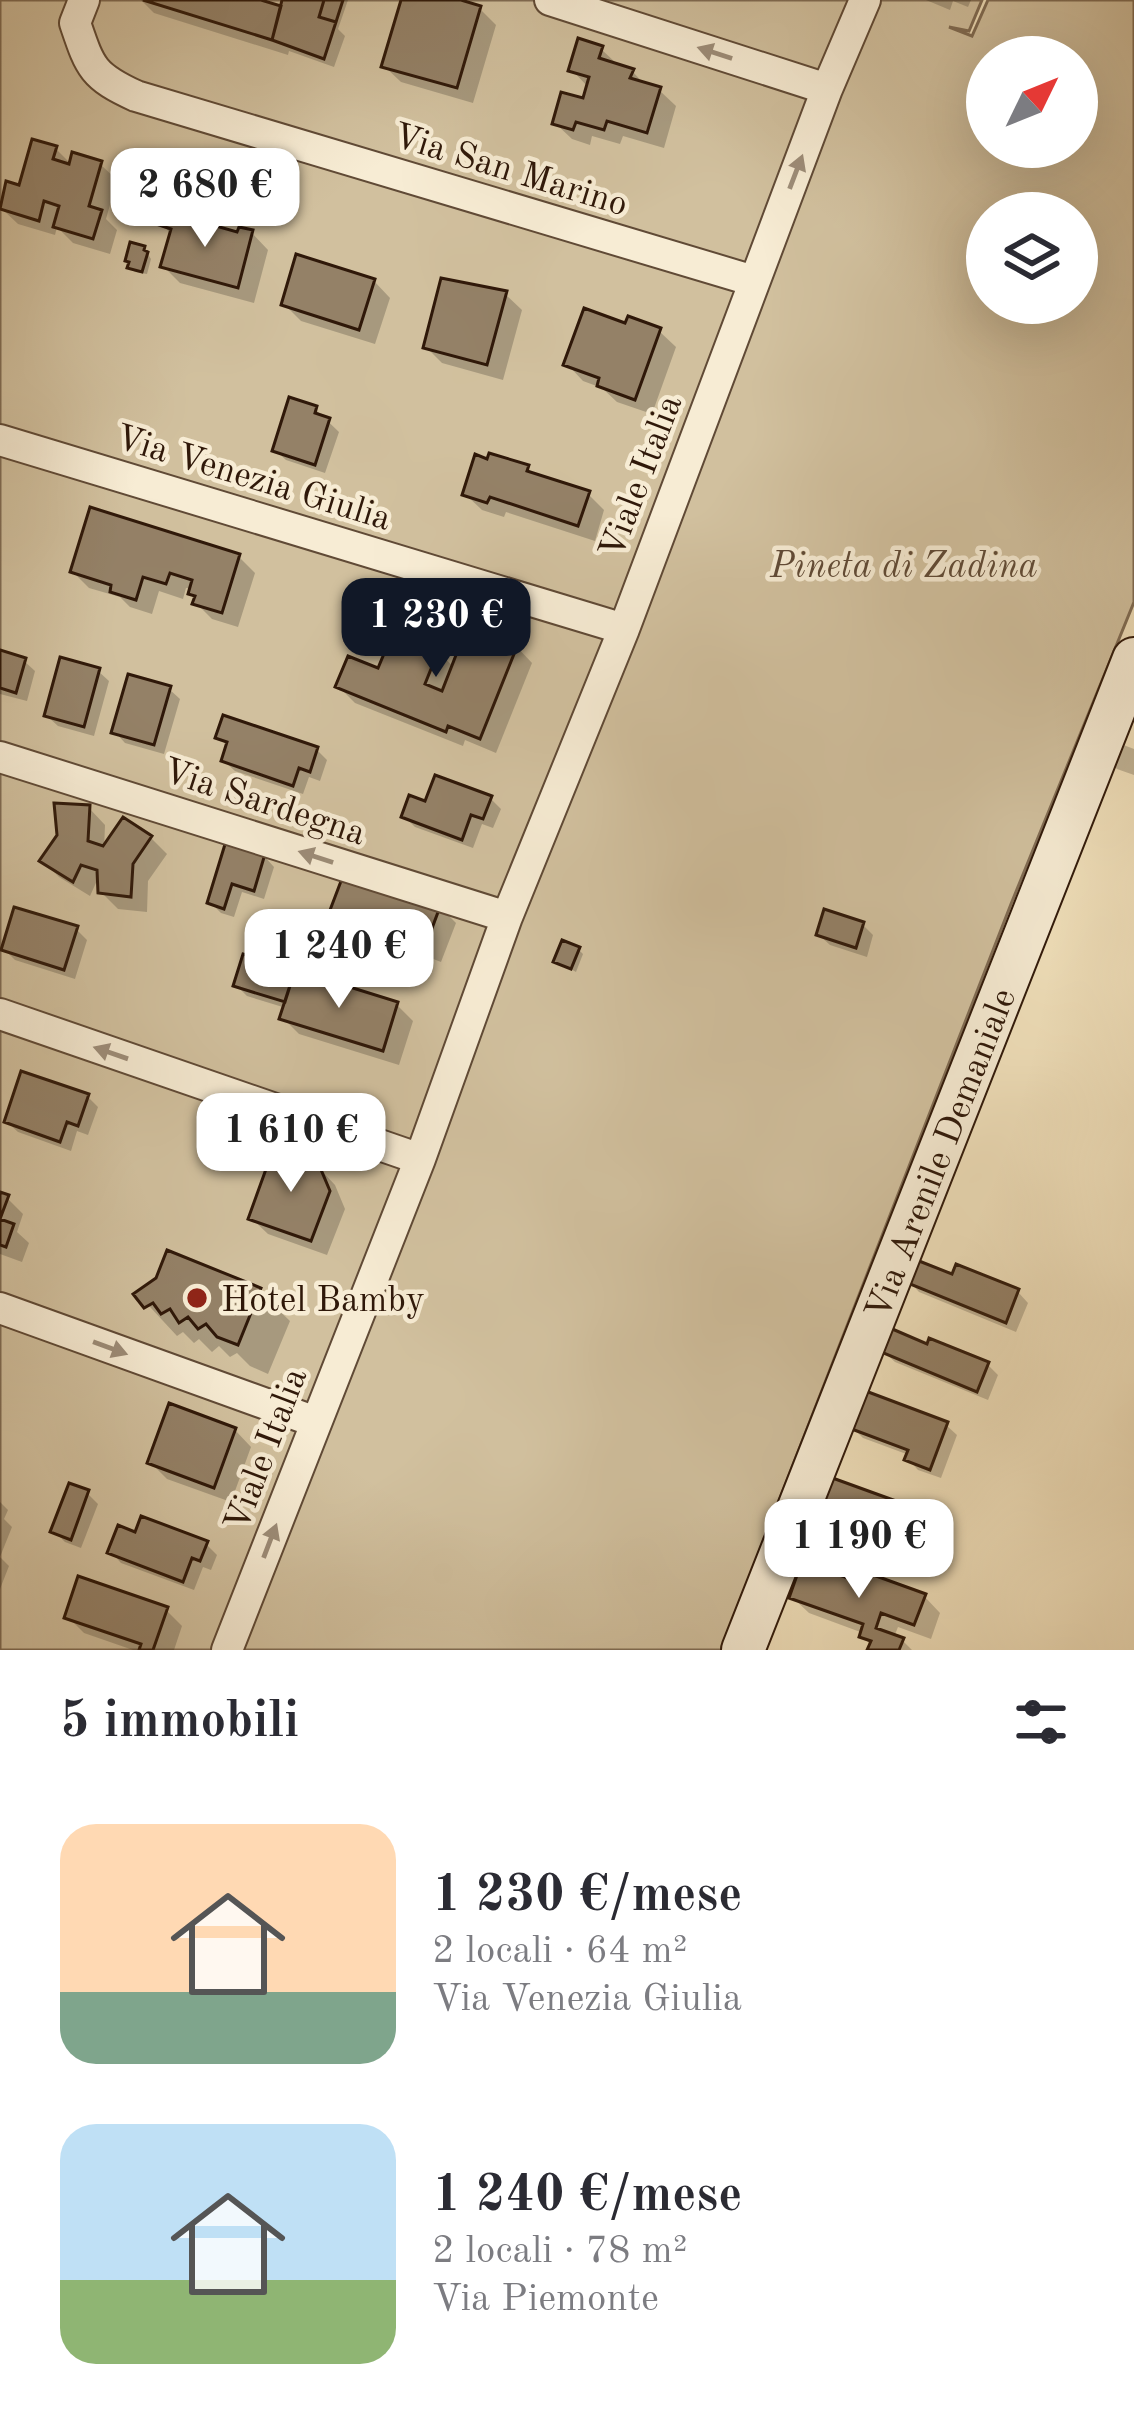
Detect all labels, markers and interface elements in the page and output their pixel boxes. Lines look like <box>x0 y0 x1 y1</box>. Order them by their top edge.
north arrow <box>966 36 1098 168</box>
map controls <box>966 36 1098 324</box>
one-way arrow <box>696 43 733 62</box>
street label: Via San Marino <box>388 119 631 225</box>
pin: 2 680 € <box>94 148 316 250</box>
one-way arrow <box>787 153 806 189</box>
text: 2 680 € <box>138 167 272 206</box>
button: layers <box>966 192 1098 324</box>
street label: Viale Italia <box>595 391 690 564</box>
street label: Via Venezia Giulia <box>111 421 395 539</box>
park label: Pineta di Zadina <box>769 550 1038 586</box>
pin: 1 230 € <box>325 578 547 680</box>
text: 1 230 € <box>369 597 503 636</box>
street label: Via Sardegna <box>158 754 370 854</box>
one-way arrow <box>297 846 334 865</box>
pin: 1 240 € <box>228 909 450 1011</box>
text: 1 240 € <box>272 928 406 967</box>
street label: Via Arenile Demaniale <box>861 984 1024 1325</box>
one-way arrow <box>92 1042 129 1061</box>
pin: 1 610 € <box>180 1093 402 1195</box>
text: 1 610 € <box>224 1112 358 1151</box>
place label: Hotel Bamby <box>221 1284 425 1320</box>
marker: Hotel Bamby <box>184 1285 210 1311</box>
one-way arrow <box>92 1340 128 1358</box>
street label: Viale Italia <box>220 1364 315 1537</box>
pin: 1 190 € <box>748 1499 970 1601</box>
text: 1 190 € <box>792 1518 926 1557</box>
one-way arrow <box>261 1523 280 1559</box>
icon: filters <box>1008 1689 1074 1755</box>
text: 5 immobili <box>60 1697 299 1748</box>
text: 1 230 €/mese <box>432 1871 742 1922</box>
icon: home <box>156 1872 300 2016</box>
text: 2 locali · 64 m² <box>432 1932 687 1971</box>
text: Via Venezia Giulia <box>432 1980 742 2019</box>
text: 1 240 €/mese <box>432 2171 742 2222</box>
icon: home <box>156 2172 300 2316</box>
text: 2 locali · 78 m² <box>432 2232 687 2271</box>
text: Via Piemonte <box>432 2280 659 2319</box>

